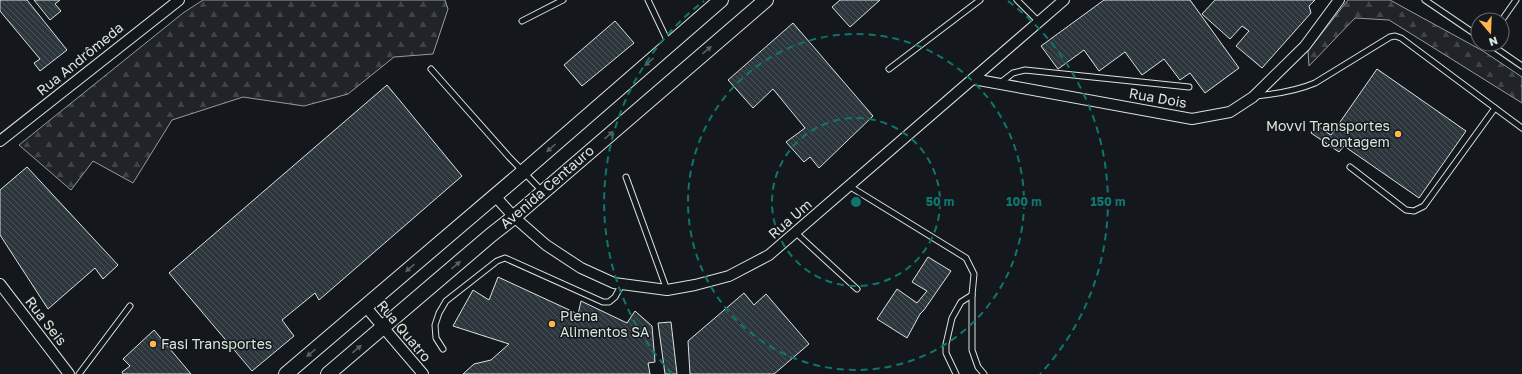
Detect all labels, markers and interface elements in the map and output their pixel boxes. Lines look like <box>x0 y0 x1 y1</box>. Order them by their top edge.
north arrow <box>1470 12 1510 52</box>
street label: Rua Andrômeda <box>33 18 126 99</box>
text: N <box>1487 34 1499 49</box>
one-way arrow <box>702 46 713 55</box>
one-way arrow <box>644 58 655 67</box>
street label: Rua Dois <box>1128 84 1188 111</box>
place label: Movvi Transportes Contagem <box>1266 117 1390 150</box>
marker: Movvi Transportes Contagem <box>1393 129 1403 139</box>
one-way arrow <box>603 130 614 139</box>
street label: Avenida Centauro <box>496 141 597 232</box>
one-way arrow <box>546 143 557 152</box>
text: 50 m <box>926 194 954 209</box>
text: 100 m <box>1006 194 1042 209</box>
text: 150 m <box>1091 194 1125 209</box>
street label: Rua Um <box>765 195 815 242</box>
centre of rings <box>849 195 863 209</box>
one-way arrow <box>451 260 462 269</box>
one-way arrow <box>404 264 415 273</box>
street label: Rua Seis <box>22 293 71 349</box>
street label: Rua Quatro <box>374 296 435 365</box>
place label: Plena Alimentos SA <box>560 307 650 340</box>
marker: Plena Alimentos SA <box>547 319 557 329</box>
place label: Fasi Transportes <box>161 335 272 352</box>
marker: Fasi Transportes <box>148 339 158 349</box>
one-way arrow <box>352 344 363 353</box>
one-way arrow <box>305 348 316 357</box>

